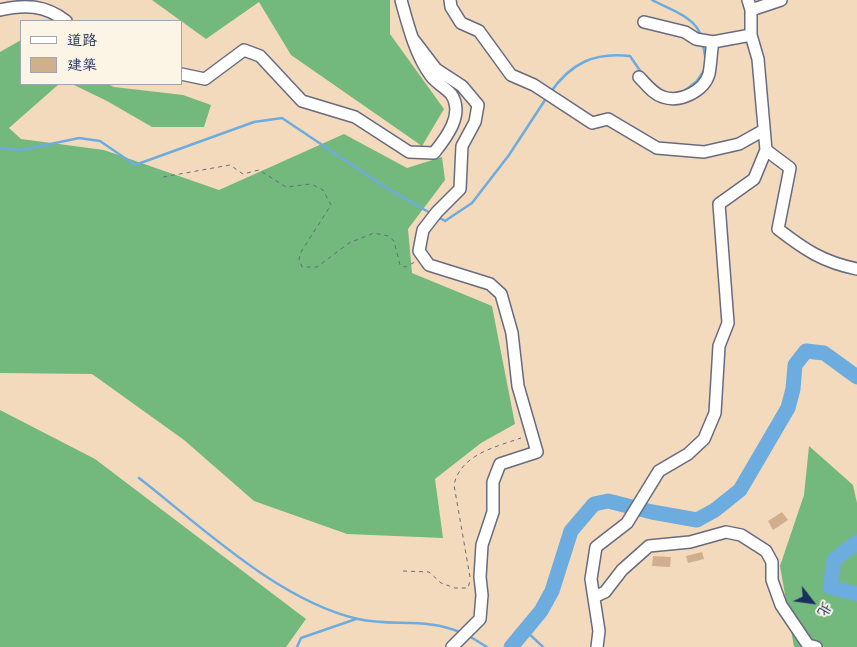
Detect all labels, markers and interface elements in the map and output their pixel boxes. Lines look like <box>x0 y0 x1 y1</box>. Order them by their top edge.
legend <box>20 20 182 85</box>
text: 道路 <box>67 29 97 50</box>
text: 建築 <box>67 54 97 75</box>
north arrow <box>787 577 837 627</box>
text: 北 <box>814 599 837 621</box>

